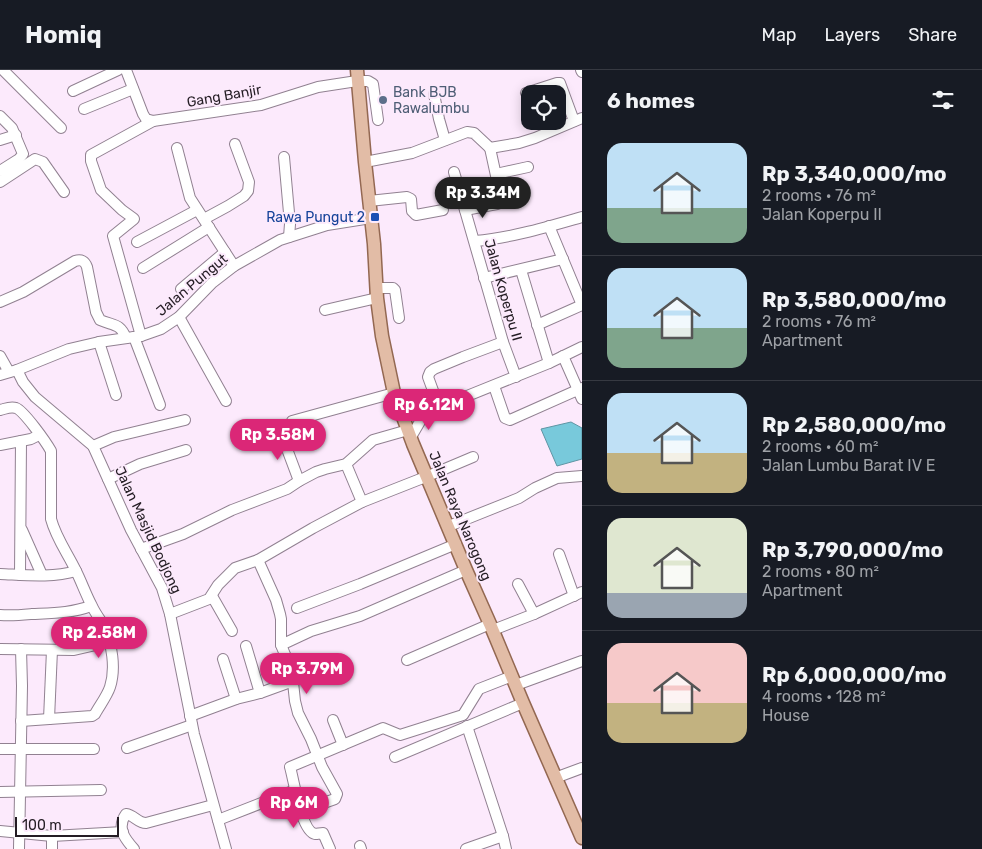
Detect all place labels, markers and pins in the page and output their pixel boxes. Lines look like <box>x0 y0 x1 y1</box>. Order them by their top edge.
place label: Bank BJB Rawalumbu <box>393 84 470 117</box>
marker: Bank BJB Rawalumbu <box>377 94 389 106</box>
pin: Rp 3.34M <box>431 176 535 219</box>
place label: Rawa Pungut 2 <box>266 209 365 226</box>
marker: Rawa Pungut 2 <box>369 211 381 223</box>
pin: Rp 6.12M <box>377 388 481 431</box>
pin: Rp 3.58M <box>226 418 330 461</box>
pin: Rp 2.58M <box>47 616 151 659</box>
pin: Rp 3.79M <box>255 652 359 695</box>
pin: Rp 6M <box>259 786 329 829</box>

